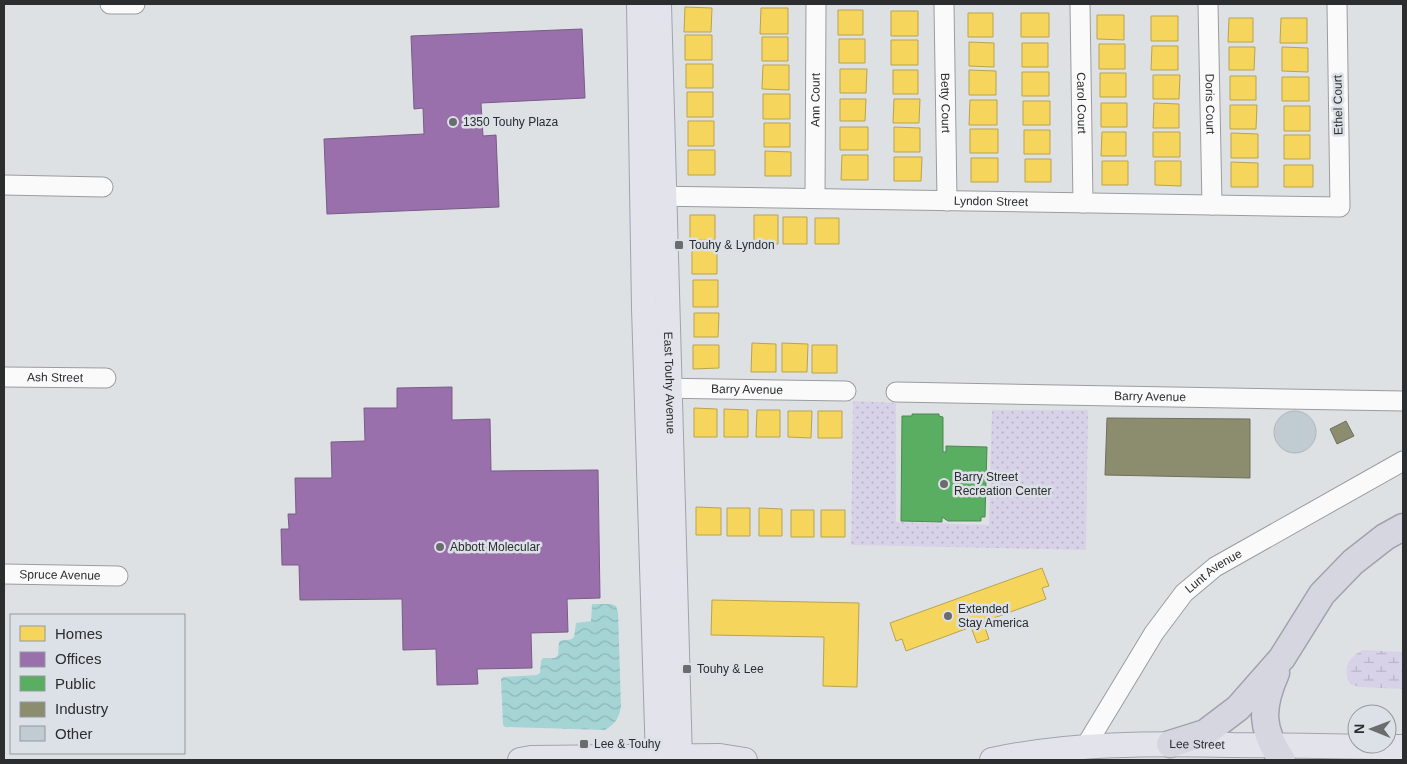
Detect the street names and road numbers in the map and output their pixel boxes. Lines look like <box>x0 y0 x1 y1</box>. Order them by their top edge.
street label: Ann Court <box>808 72 823 127</box>
street label: Carol Court <box>1074 72 1089 134</box>
street label: Betty Court <box>938 73 953 134</box>
street label: Doris Court <box>1202 73 1218 135</box>
street label: Ethel Court <box>1330 74 1346 135</box>
street label: Lyndon Street <box>954 194 1029 209</box>
street label: East Touhy Avenue <box>661 331 678 435</box>
street label: Ash Street <box>27 370 84 385</box>
street label: Barry Avenue <box>711 382 783 397</box>
street label: Barry Avenue <box>1114 389 1186 404</box>
street label: Lunt Avenue <box>1182 546 1244 596</box>
street label: Spruce Avenue <box>19 567 101 583</box>
street label: Lee Street <box>1169 737 1226 752</box>

